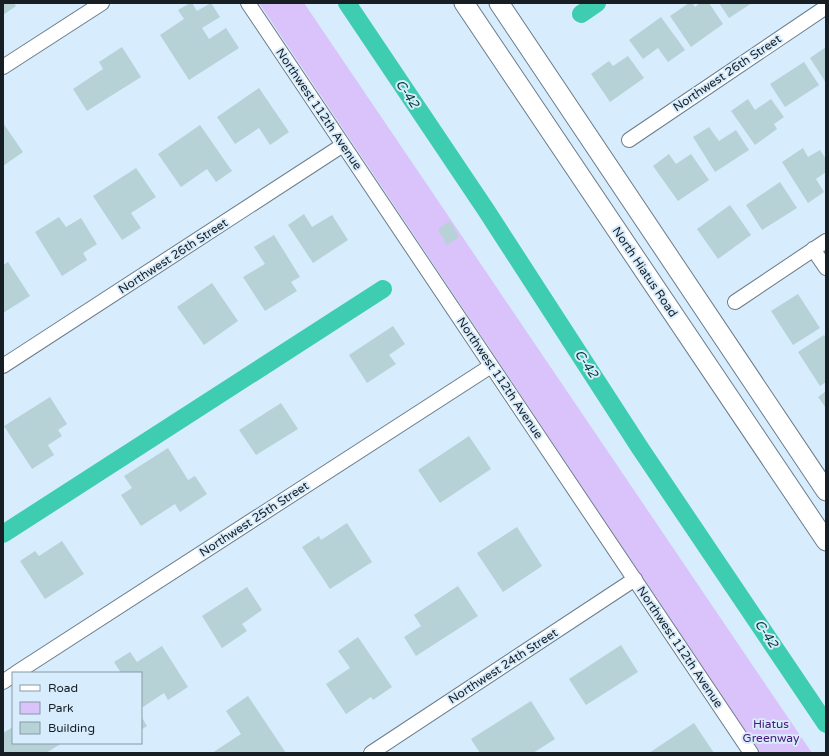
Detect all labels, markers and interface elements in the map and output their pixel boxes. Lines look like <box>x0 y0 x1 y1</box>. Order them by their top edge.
street label: Northwest 26th Street <box>670 31 784 114</box>
street label: Northwest 112th Avenue <box>273 46 365 173</box>
water label: C-42 <box>392 77 423 113</box>
street label: Northwest 26th Street <box>116 215 230 296</box>
street label: North Hiatus Road <box>610 224 680 320</box>
street label: Northwest 112th Avenue <box>454 315 546 442</box>
water label: C-42 <box>571 347 602 383</box>
street label: Northwest 25th Street <box>197 478 311 559</box>
street label: Northwest 112th Avenue <box>634 584 726 711</box>
water label: C-42 <box>751 617 782 653</box>
street label: Northwest 24th Street <box>446 625 560 706</box>
legend <box>12 672 142 744</box>
text: Road <box>48 681 78 695</box>
text: Park <box>48 701 74 715</box>
park label: Hiatus Greenway <box>743 717 800 745</box>
text: Building <box>48 721 95 735</box>

